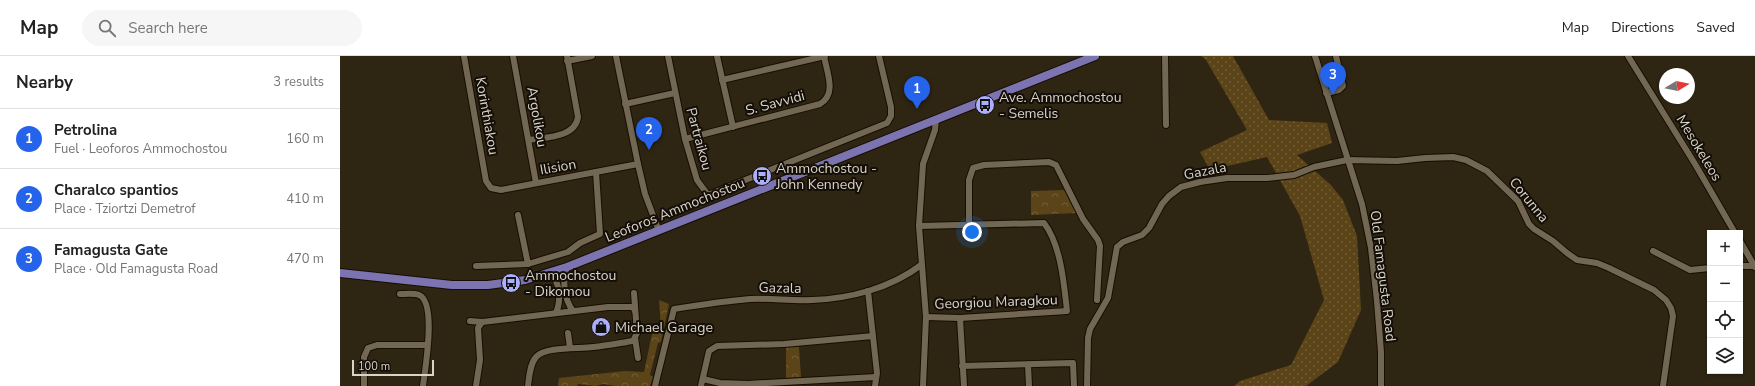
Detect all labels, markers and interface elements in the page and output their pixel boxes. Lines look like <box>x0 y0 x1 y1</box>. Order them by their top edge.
search box <box>82 10 362 46</box>
text: Map <box>20 15 58 41</box>
icon: search <box>96 17 118 39</box>
text: Search here <box>128 18 208 38</box>
text: Map <box>1562 18 1589 37</box>
text: Directions <box>1611 18 1674 37</box>
text: Saved <box>1696 18 1735 37</box>
pin: 3 <box>1320 62 1346 95</box>
north arrow <box>1659 68 1695 104</box>
text: Nearby <box>16 71 73 94</box>
text: 3 results <box>273 73 324 91</box>
street label: Korinthiakou <box>471 76 503 156</box>
pin: 1 <box>904 76 930 109</box>
street label: Argolikou <box>522 85 552 149</box>
street label: S. Savvidi <box>743 86 807 120</box>
place label: Ave. Ammochostou - Semelis <box>999 88 1122 123</box>
bus stop icon: Ave. Ammochostou - Semelis <box>974 94 996 116</box>
street label: Partraikou <box>682 105 716 173</box>
street label: Mesokeleos <box>1672 111 1726 185</box>
pin: 2 <box>636 117 662 150</box>
text: Petrolina <box>54 120 117 140</box>
text: 1 <box>25 130 33 148</box>
text: 160 m <box>286 130 324 148</box>
text: Fuel · Leoforos Ammochostou <box>54 140 227 158</box>
street label: Ilision <box>538 154 578 180</box>
street label: Gazala <box>1182 158 1228 184</box>
place label: Ammochostou - John Kennedy <box>775 159 877 194</box>
bus stop icon: Ammochostou - John Kennedy <box>751 165 773 187</box>
street label: Leoforos Ammochostou <box>602 173 748 247</box>
street label: Corunna <box>1505 173 1553 227</box>
text: Charalco spantios <box>54 180 178 200</box>
text: 2 <box>25 190 33 208</box>
text: 410 m <box>286 190 324 208</box>
text: Place · Tziortzi Demetrof <box>54 200 196 218</box>
street label: Old Famagusta Road <box>1366 209 1400 343</box>
your location <box>962 222 982 242</box>
map controls <box>1707 230 1743 374</box>
button: + <box>1707 230 1743 266</box>
text: Famagusta Gate <box>54 240 168 260</box>
text: 3 <box>25 250 33 268</box>
text: 470 m <box>286 250 324 268</box>
text: Place · Old Famagusta Road <box>54 260 218 278</box>
place label: Ammochostou - Dikomou <box>525 266 616 301</box>
button: − <box>1707 266 1743 302</box>
bus stop icon: Ammochostou - Dikomou <box>500 272 522 294</box>
street label: Gazala <box>758 278 802 298</box>
street label: Georgiou Maragkou <box>934 290 1058 314</box>
button: locate <box>1707 302 1743 338</box>
shop icon: Michael Garage <box>590 316 612 338</box>
place label: Michael Garage <box>615 318 713 337</box>
button: layers <box>1707 338 1743 374</box>
scale bar <box>352 358 434 377</box>
text: 100 m <box>358 359 390 374</box>

